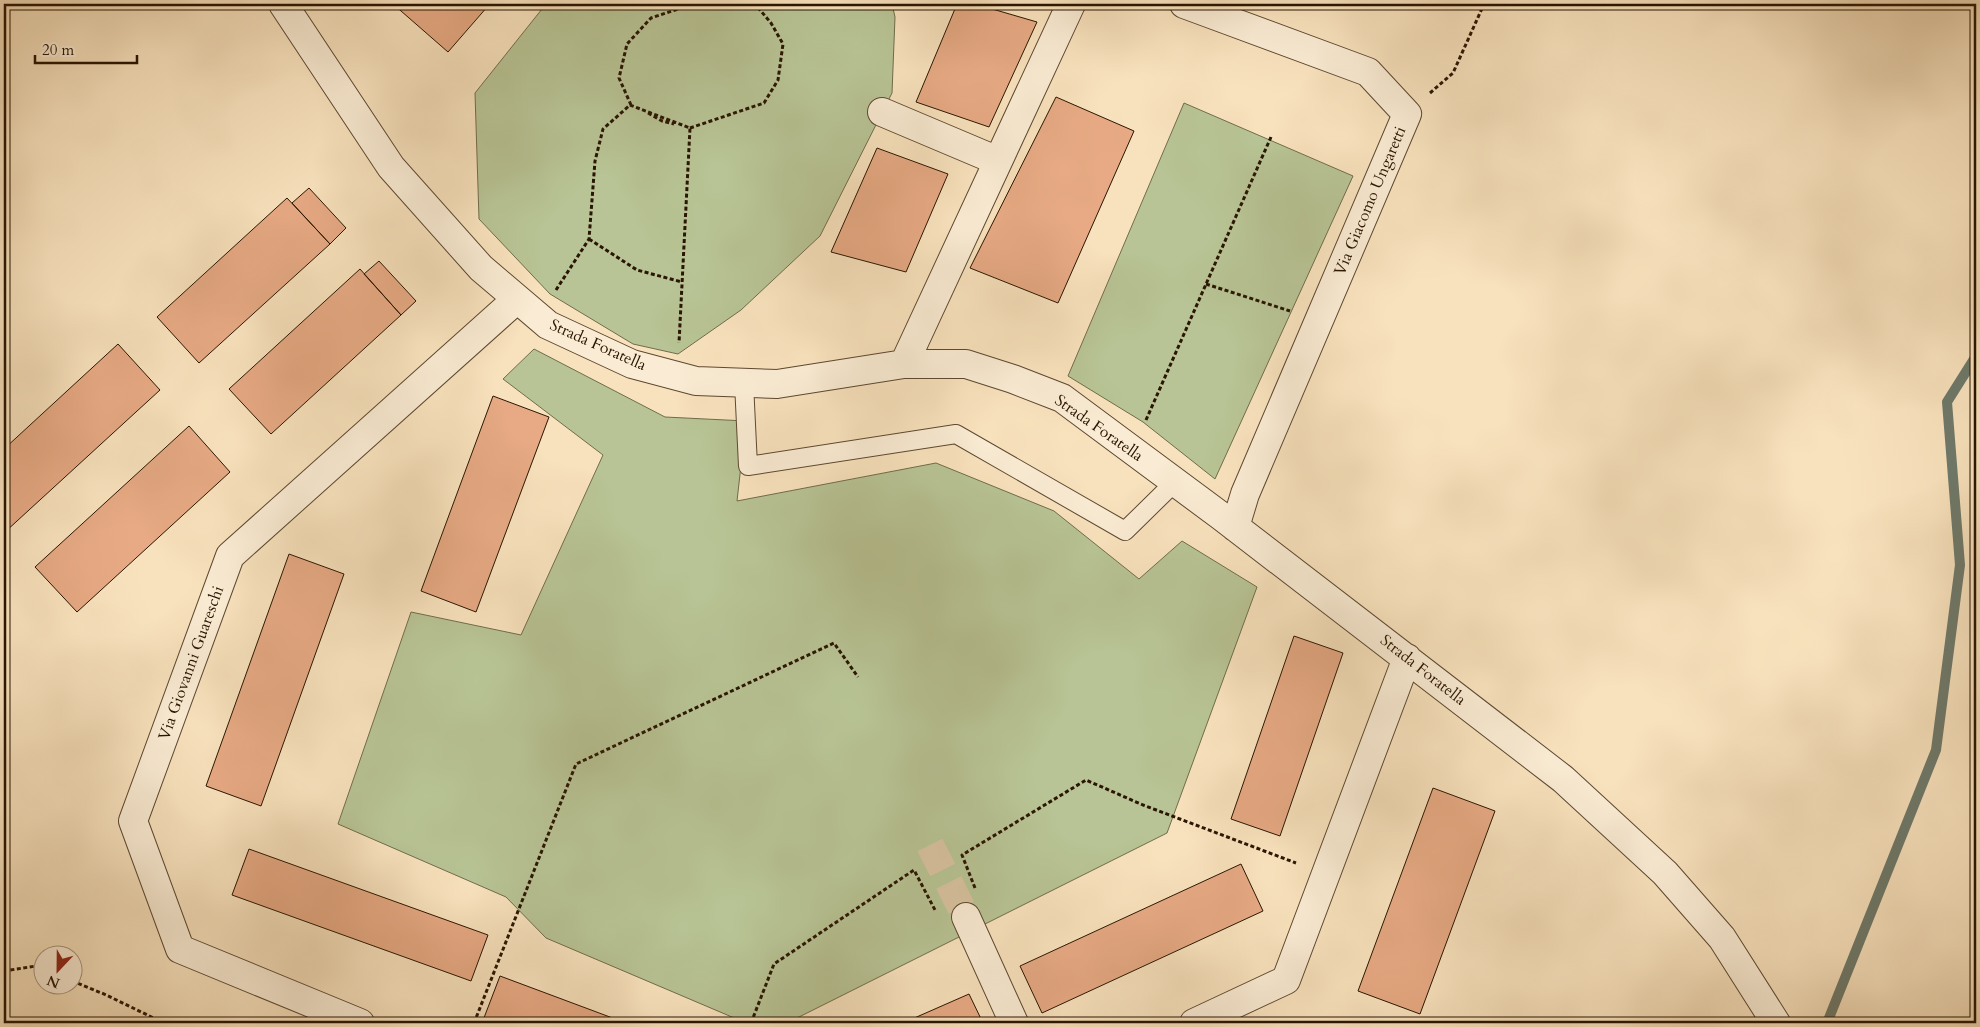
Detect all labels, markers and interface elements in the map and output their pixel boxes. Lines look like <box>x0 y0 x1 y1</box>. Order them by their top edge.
scale bar <box>35 32 138 64</box>
text: 20 m <box>42 40 74 60</box>
street label: Via Giacomo Ungaretti <box>1329 123 1412 279</box>
street label: Strada Foratella <box>546 314 650 376</box>
street label: Strada Foratella <box>1050 389 1148 467</box>
street label: Via Giovanni Guareschi <box>153 582 229 743</box>
street label: Strada Foratella <box>1375 629 1471 711</box>
north arrow <box>32 944 82 994</box>
text: N <box>44 971 63 993</box>

